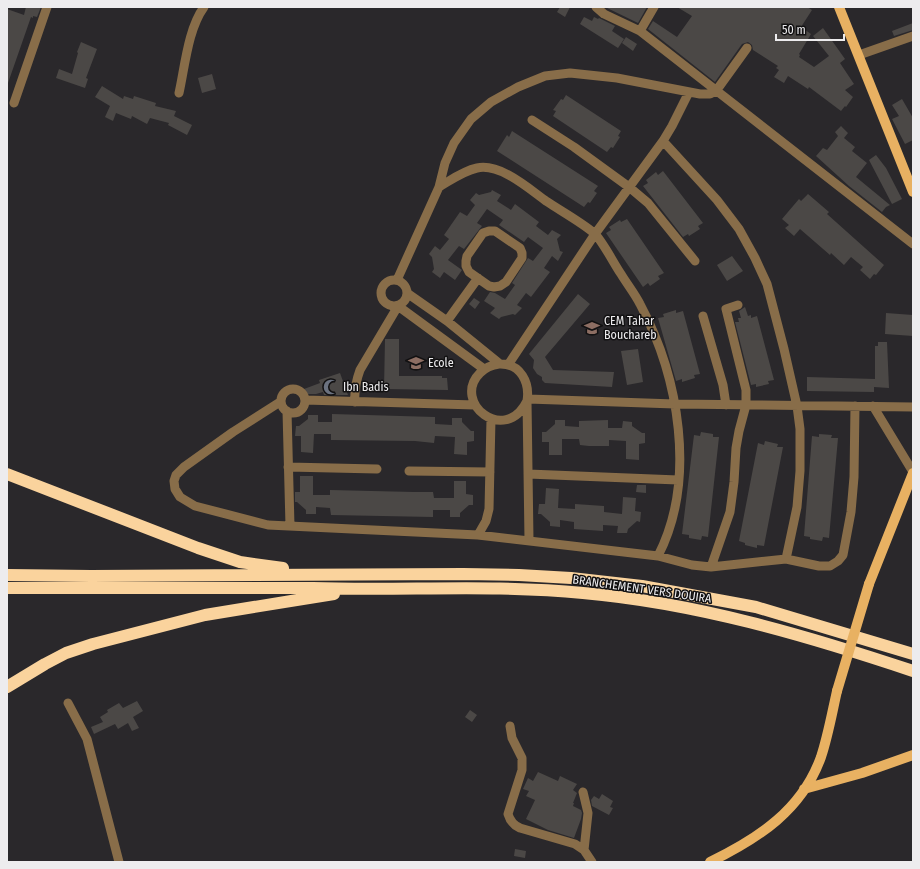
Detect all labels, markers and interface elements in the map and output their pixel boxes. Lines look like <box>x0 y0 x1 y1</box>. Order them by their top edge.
scale bar <box>776 16 844 42</box>
text: 50 m <box>782 23 806 37</box>
place label: CEM Tahar Bouchareb <box>604 314 657 342</box>
school or university icon: CEM Tahar Bouchareb <box>583 319 601 337</box>
school or university icon: Ecole <box>407 354 425 372</box>
place label: Ecole <box>428 356 454 370</box>
mosque icon: Ibn Badis <box>322 378 340 396</box>
place label: Ibn Badis <box>343 380 389 394</box>
street label: BRANCHEMENT VERS DOUIRA <box>572 572 713 606</box>

